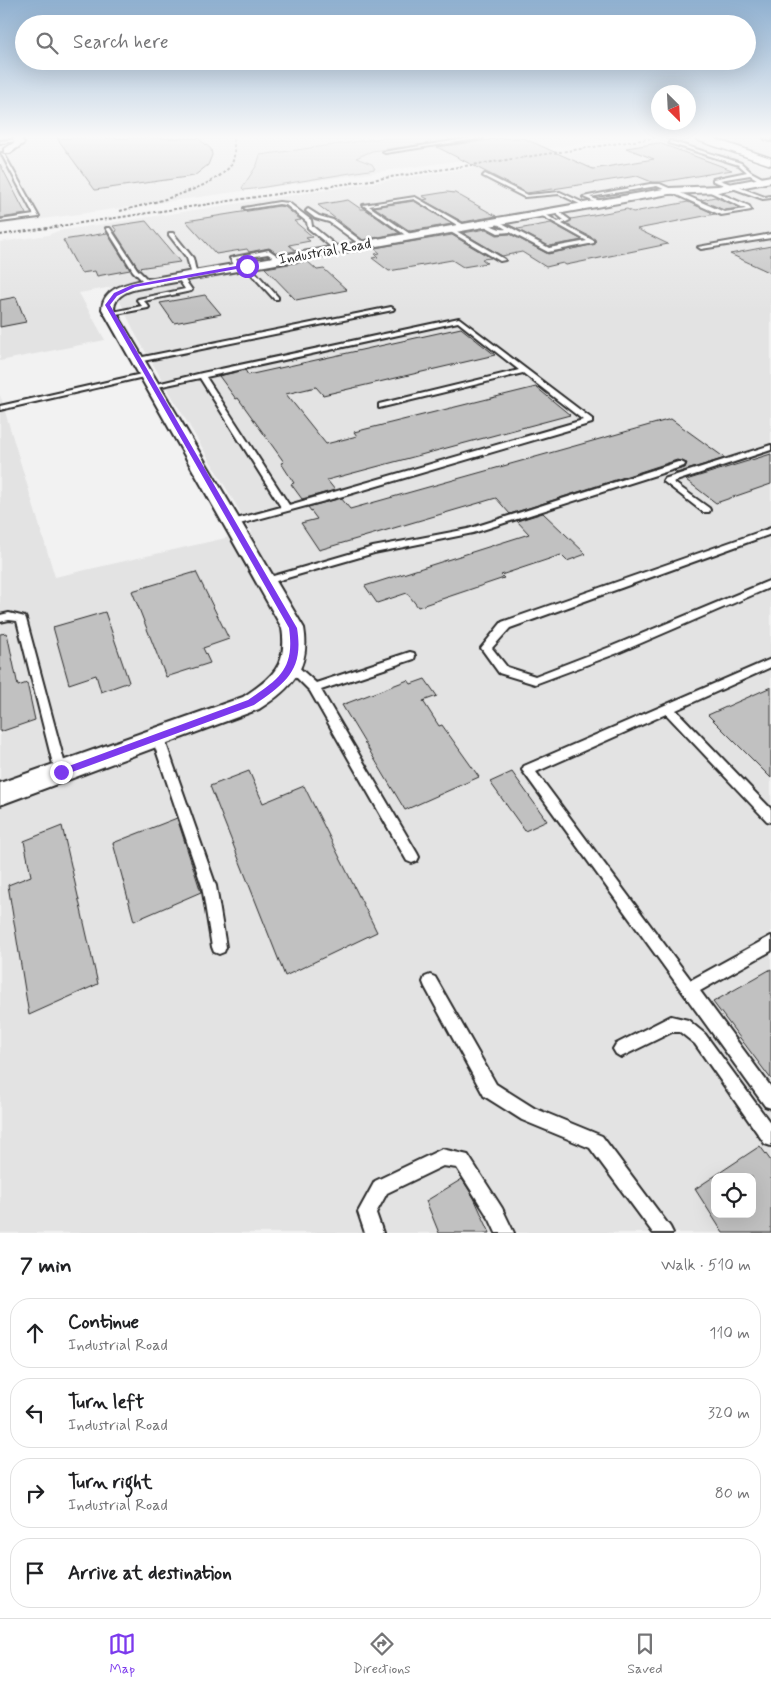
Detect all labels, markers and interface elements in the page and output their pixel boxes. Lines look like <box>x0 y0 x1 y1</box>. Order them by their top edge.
search box <box>15 15 756 70</box>
icon: search <box>33 29 61 57</box>
text: Search here <box>73 30 169 55</box>
north arrow <box>651 85 696 130</box>
street label: Industrial Road <box>277 234 373 270</box>
route start <box>236 255 259 278</box>
route end <box>50 761 73 784</box>
map controls <box>711 1173 756 1218</box>
button: locate <box>711 1173 756 1218</box>
text: 7 min <box>20 1252 72 1280</box>
text: Walk · 510 m <box>661 1255 751 1276</box>
text: Continue <box>68 1310 139 1335</box>
icon: ahead <box>21 1319 49 1347</box>
text: 110 m <box>709 1323 750 1344</box>
text: Industrial Road <box>68 1335 168 1356</box>
text: Turn left <box>68 1390 144 1415</box>
icon: left <box>21 1399 49 1427</box>
text: 320 m <box>708 1403 750 1424</box>
text: Industrial Road <box>68 1415 168 1436</box>
text: Turn right <box>68 1470 152 1495</box>
icon: right <box>21 1479 49 1507</box>
text: 80 m <box>715 1483 750 1504</box>
text: Industrial Road <box>68 1495 168 1516</box>
icon: arrive <box>21 1559 49 1587</box>
text: Arrive at destination <box>68 1561 232 1586</box>
tab: Map <box>108 1630 136 1678</box>
tab: Directions <box>353 1630 411 1678</box>
tab: Saved <box>627 1630 663 1678</box>

